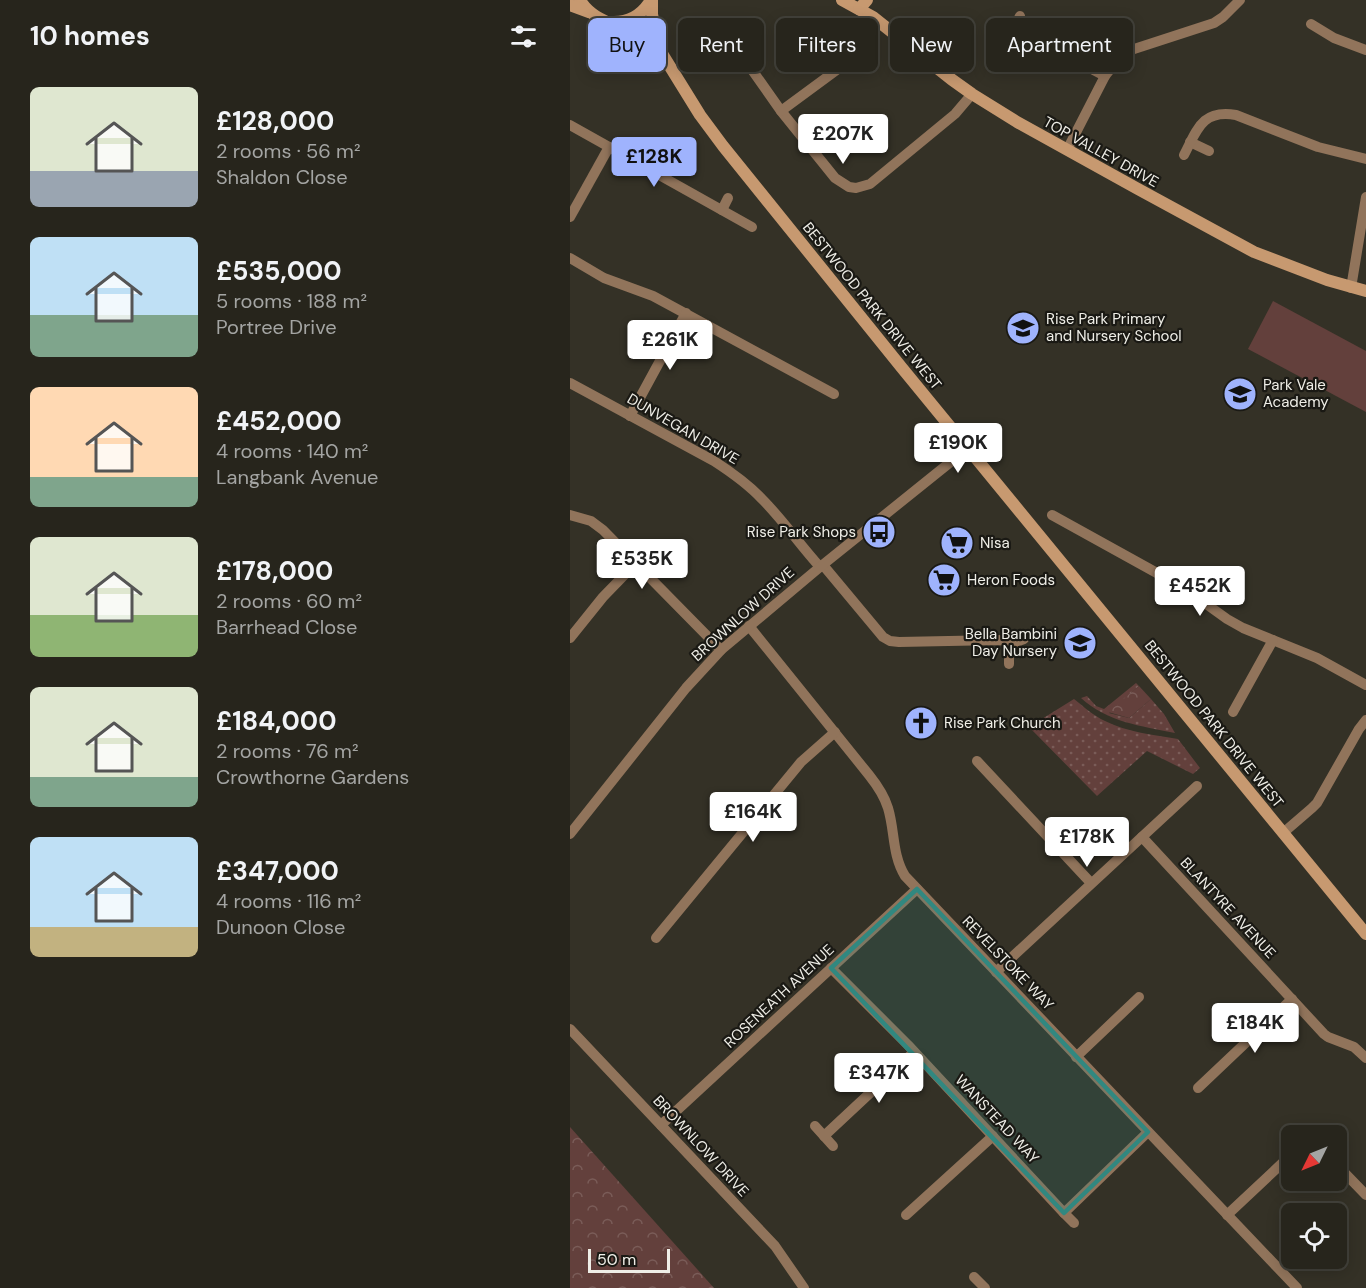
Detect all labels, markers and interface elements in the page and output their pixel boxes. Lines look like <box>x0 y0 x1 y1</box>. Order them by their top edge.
chip: Buy <box>588 18 666 72</box>
chip: Rent <box>678 18 764 72</box>
chip: Filters <box>776 18 878 72</box>
chip: New <box>890 18 974 72</box>
chip: Apartment <box>986 18 1133 72</box>
text: 10 homes <box>30 19 150 53</box>
icon: filters <box>507 20 540 53</box>
text: £128,000 <box>216 104 334 138</box>
icon: home <box>78 111 150 183</box>
street label: TOP VALLEY DRIVE <box>1040 112 1162 192</box>
pin: £207K <box>801 114 885 165</box>
text: £207K <box>812 120 874 146</box>
pin: £128K <box>612 137 696 188</box>
text: 2 rooms · 56 m² <box>216 138 361 164</box>
text: £128K <box>626 143 682 169</box>
text: Shaldon Close <box>216 164 348 190</box>
street label: BESTWOOD PARK DRIVE WEST <box>798 218 946 394</box>
text: £535,000 <box>216 254 342 288</box>
icon: home <box>78 261 150 333</box>
text: 5 rooms · 188 m² <box>216 288 367 314</box>
place label: Rise Park Primary and Nursery School <box>1046 309 1182 346</box>
school or university icon: Rise Park Primary and Nursery School <box>1005 310 1041 346</box>
text: Portree Drive <box>216 314 337 340</box>
pin: £261K <box>628 320 712 371</box>
text: £261K <box>641 326 699 352</box>
place label: Park Vale Academy <box>1263 375 1329 412</box>
school or university icon: Park Vale Academy <box>1222 376 1258 412</box>
street label: DUNVEGAN DRIVE <box>623 389 743 469</box>
text: £452,000 <box>216 404 342 438</box>
icon: home <box>78 411 150 483</box>
pin: £190K <box>916 423 1000 474</box>
text: £190K <box>928 429 988 455</box>
text: 4 rooms · 140 m² <box>216 438 368 464</box>
text: Langbank Avenue <box>216 464 378 490</box>
bus stop icon: Rise Park Shops <box>861 514 897 550</box>
place label: Rise Park Shops <box>747 522 856 542</box>
supermarket icon: Nisa <box>939 525 975 561</box>
place label: Nisa <box>980 533 1010 553</box>
pin: £535K <box>600 539 684 590</box>
text: £535K <box>611 545 673 571</box>
text: £178,000 <box>216 554 333 588</box>
icon: home <box>78 561 150 633</box>
street label: BROWNLOW DRIVE <box>687 562 799 666</box>
supermarket icon: Heron Foods <box>926 562 962 598</box>
pin: £452K <box>1158 566 1242 617</box>
place label: Heron Foods <box>967 570 1055 590</box>
text: £452K <box>1169 572 1231 598</box>
text: 2 rooms · 60 m² <box>216 588 362 614</box>
text: Barrhead Close <box>216 614 357 640</box>
place label: Bella Bambini Day Nursery <box>965 624 1058 661</box>
school or university icon: Bella Bambini Day Nursery <box>1062 625 1098 661</box>
street label: BESTWOOD PARK DRIVE WEST <box>1140 636 1288 812</box>
text: £184,000 <box>216 704 336 738</box>
church icon: Rise Park Church <box>903 705 939 741</box>
icon: home <box>78 711 150 783</box>
place label: Rise Park Church <box>944 713 1061 733</box>
text: 2 rooms · 76 m² <box>216 738 359 764</box>
text: Crowthorne Gardens <box>216 764 409 790</box>
pin: £164K <box>711 792 795 843</box>
text: £164K <box>724 798 782 824</box>
pin: £178K <box>1045 817 1129 868</box>
text: £178K <box>1059 823 1115 849</box>
street label: BLANTYRE AVENUE <box>1176 853 1280 963</box>
text: £347,000 <box>216 854 339 888</box>
icon: home <box>78 861 150 933</box>
text: 4 rooms · 116 m² <box>216 888 361 914</box>
street label: REVELSTOKE WAY <box>958 912 1058 1015</box>
text: Dunoon Close <box>216 914 345 940</box>
street label: ROSENEATH AVENUE <box>720 940 838 1052</box>
pin: £184K <box>1213 1003 1297 1054</box>
text: £184K <box>1226 1009 1284 1035</box>
pin: £347K <box>837 1053 921 1104</box>
text: £347K <box>848 1059 910 1085</box>
street label: WANSTEAD WAY <box>951 1070 1044 1168</box>
street label: BROWNLOW DRIVE <box>649 1091 753 1201</box>
north arrow <box>1281 1125 1347 1191</box>
map controls <box>1281 1125 1347 1269</box>
button: locate <box>1281 1203 1347 1269</box>
scale bar <box>588 1246 670 1274</box>
text: 50 m <box>597 1249 636 1270</box>

